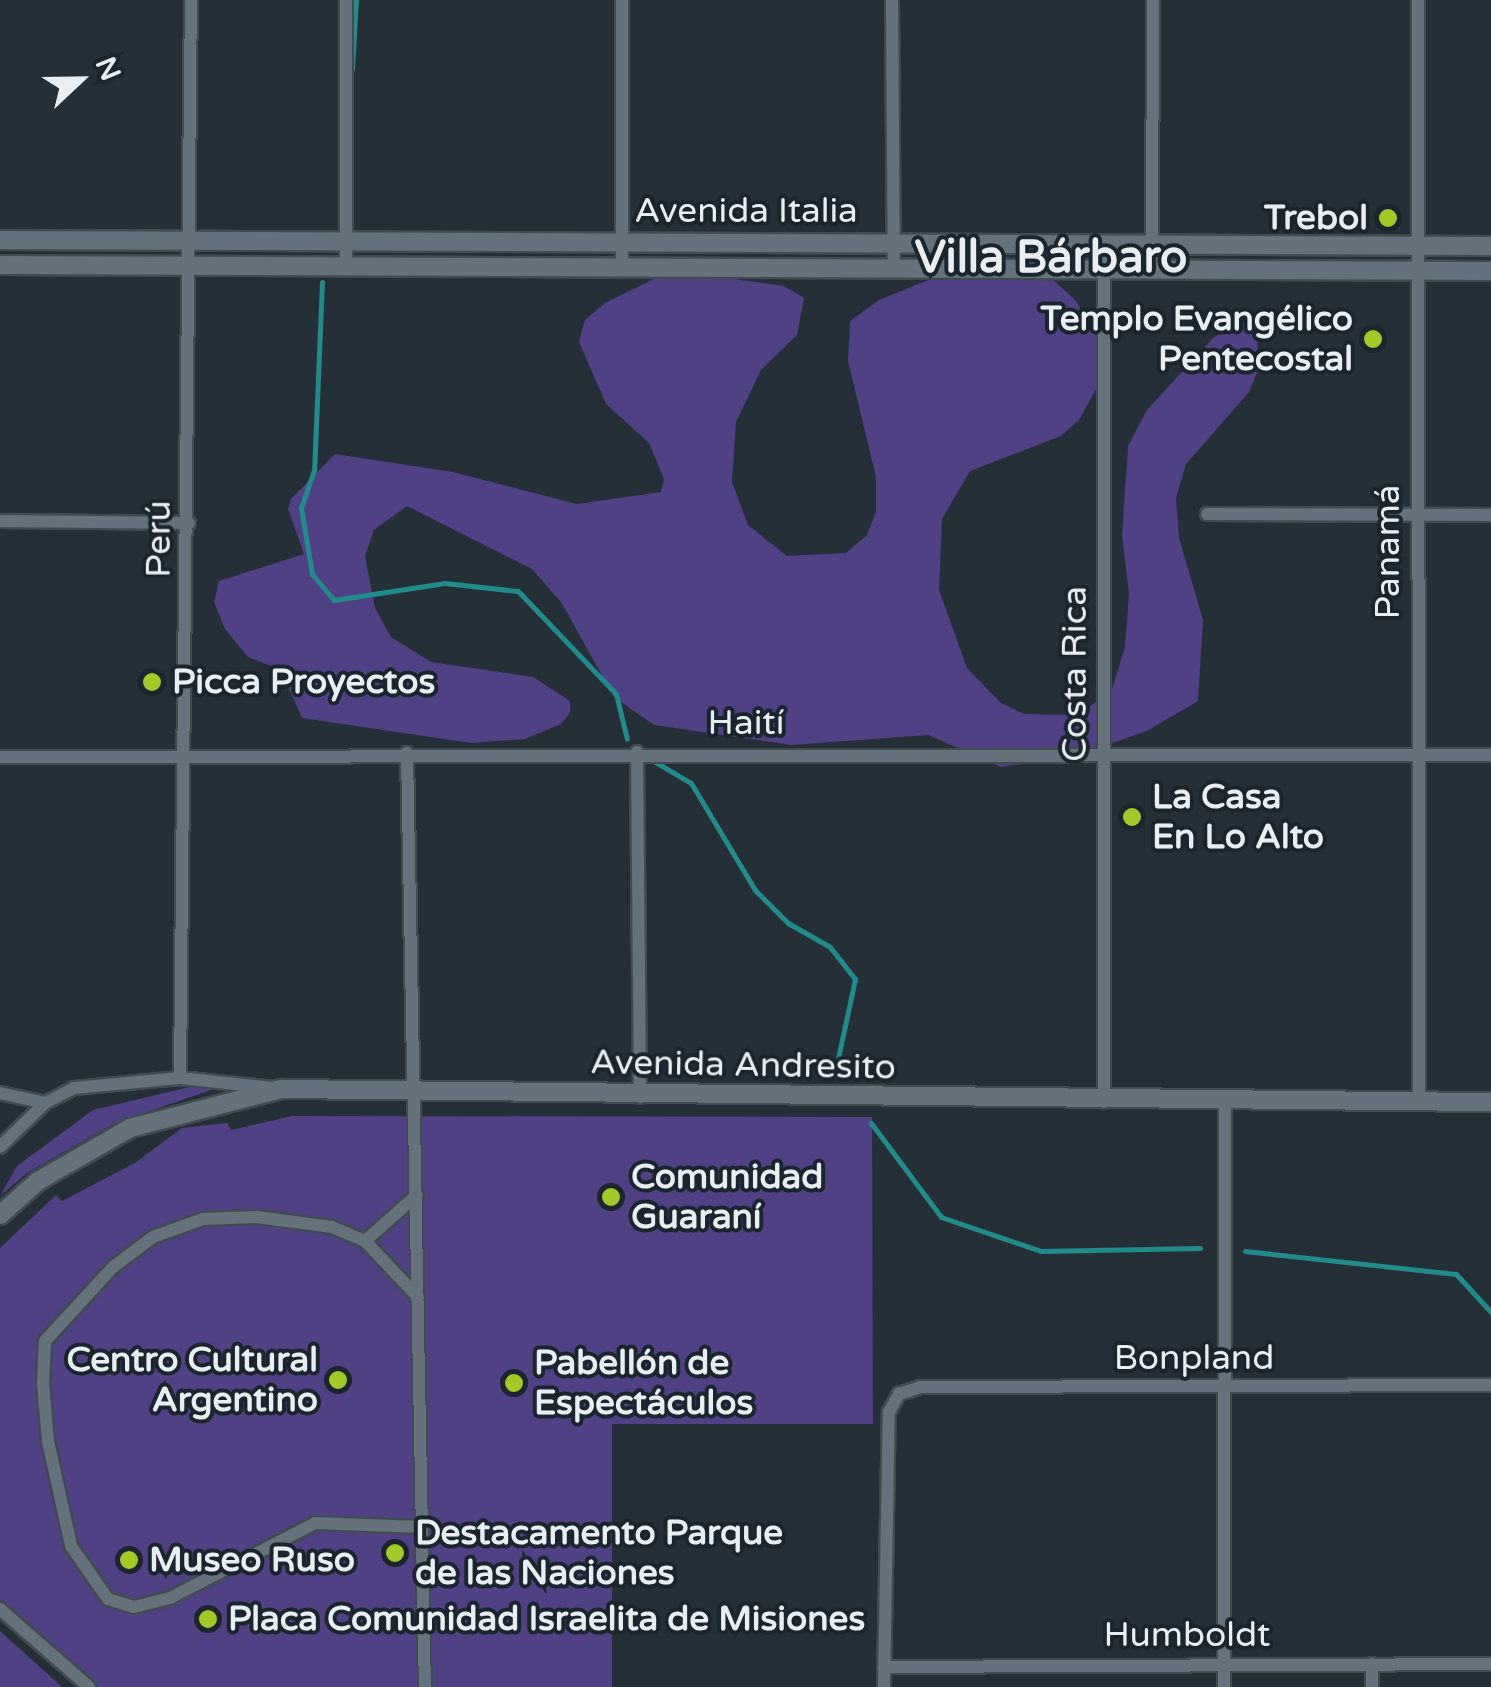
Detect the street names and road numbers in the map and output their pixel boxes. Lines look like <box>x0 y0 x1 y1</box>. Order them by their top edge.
street label: Avenida Italia <box>634 190 858 232</box>
street label: Panamá <box>1367 484 1409 620</box>
street label: Perú <box>138 500 180 578</box>
street label: Costa Rica <box>1054 586 1096 762</box>
street label: Haití <box>708 702 784 744</box>
street label: Avenida Andresito <box>590 1041 896 1089</box>
street label: Bonpland <box>1114 1337 1274 1379</box>
street label: Humboldt <box>1104 1614 1270 1656</box>

